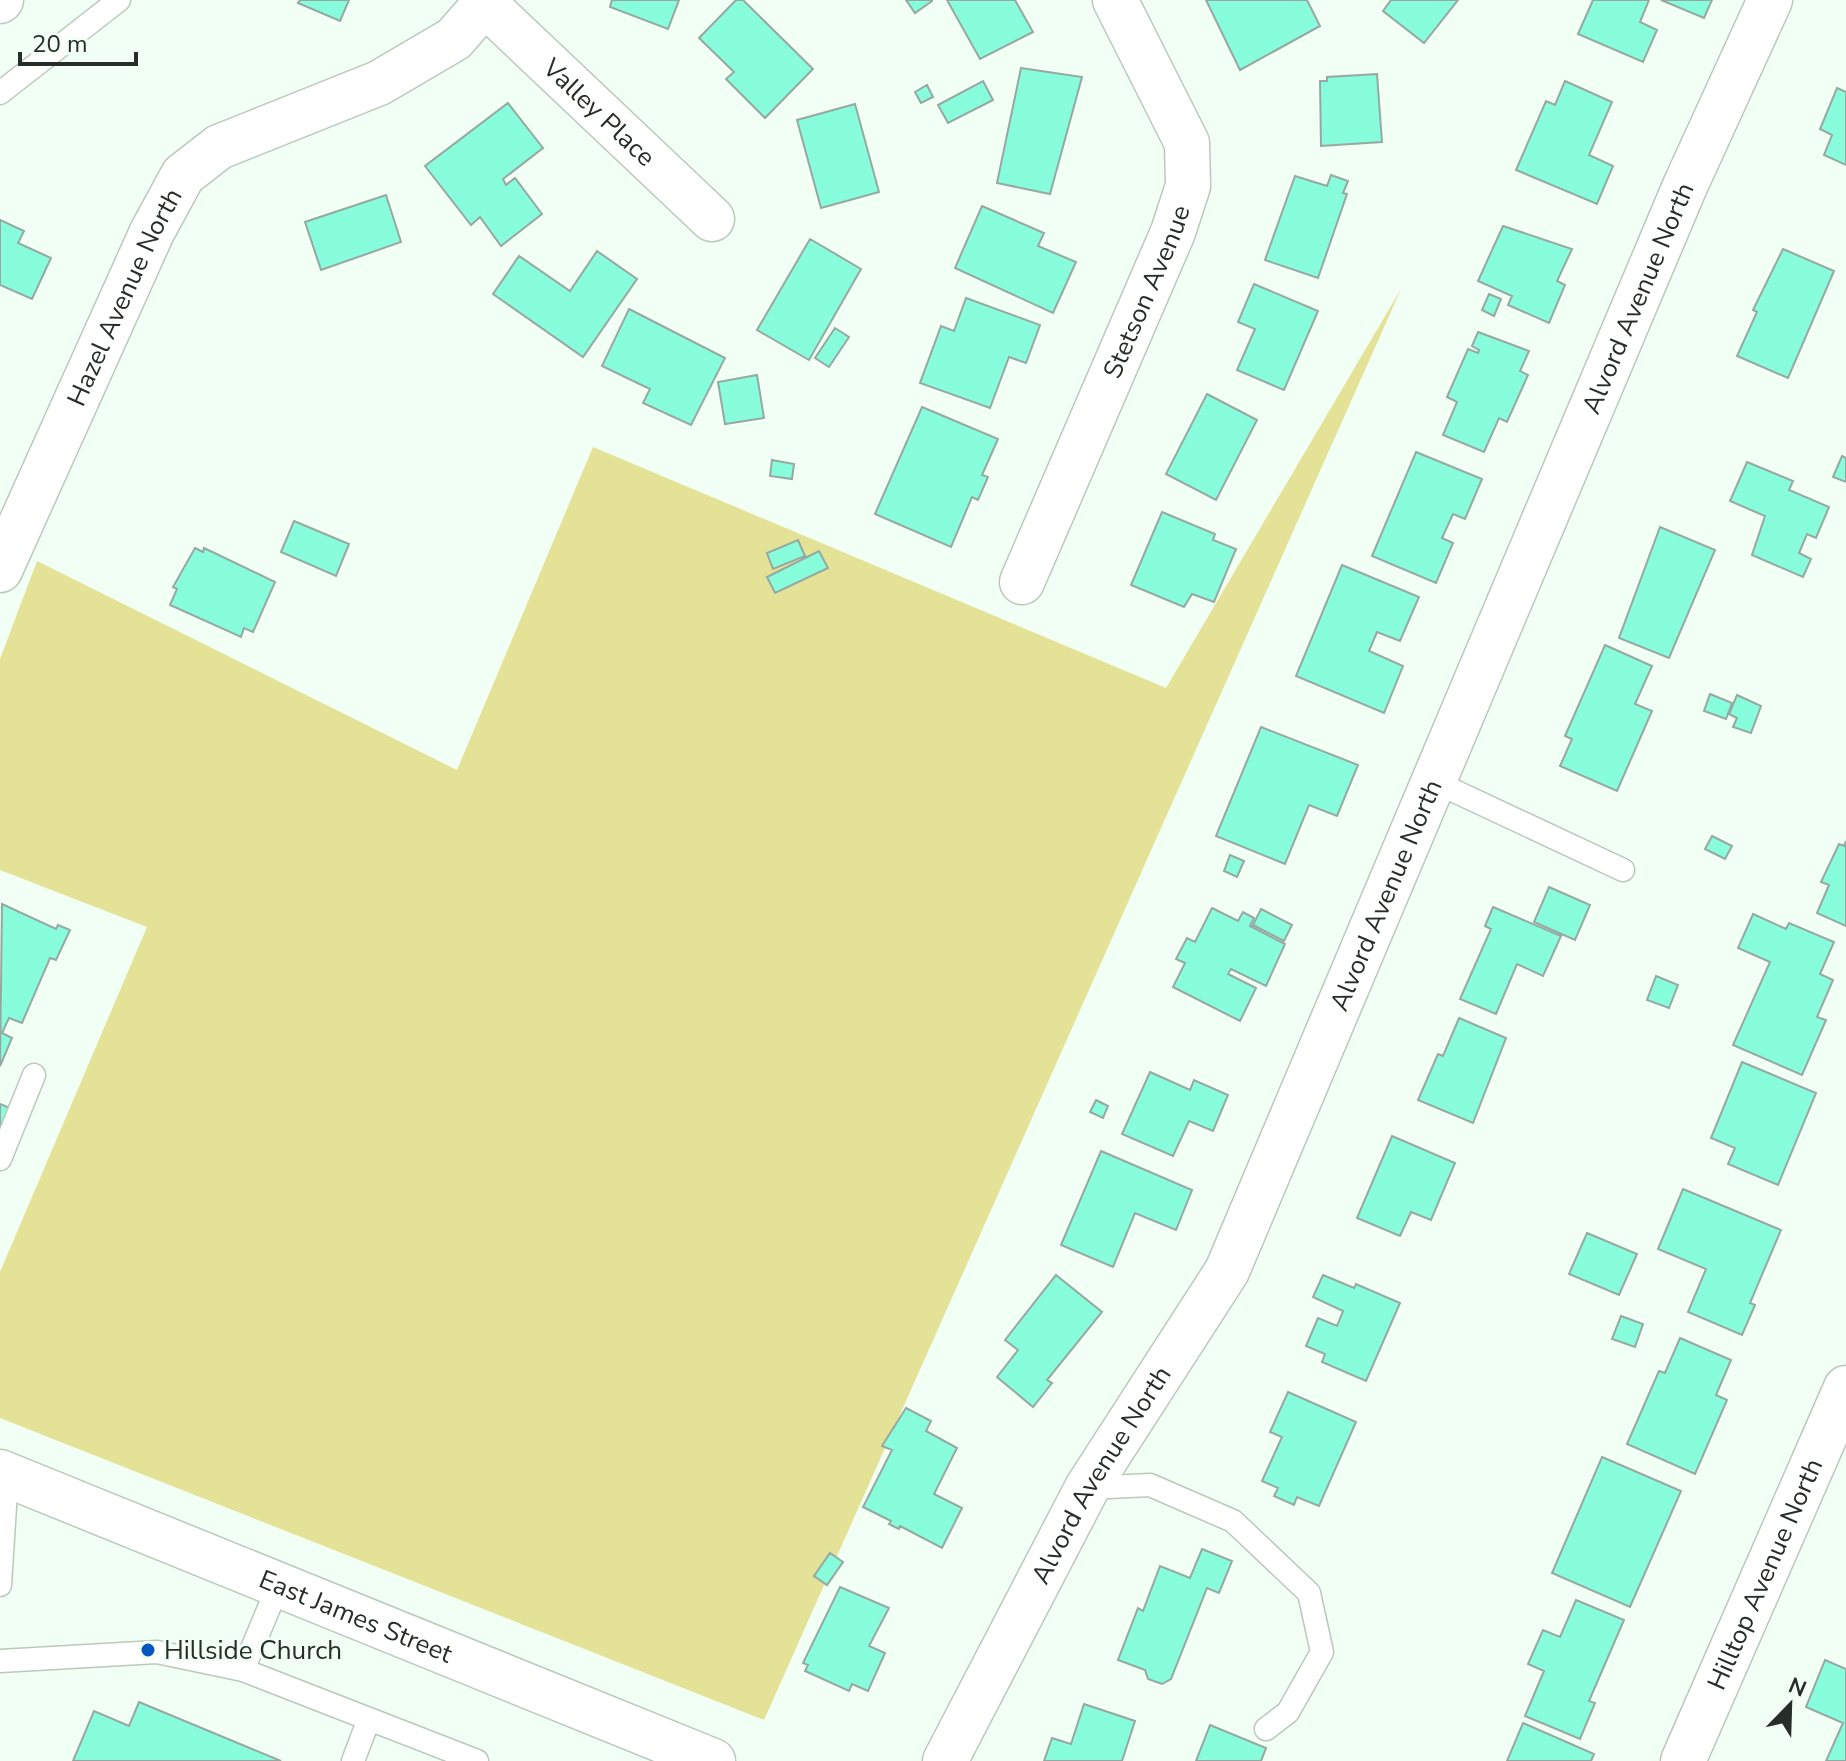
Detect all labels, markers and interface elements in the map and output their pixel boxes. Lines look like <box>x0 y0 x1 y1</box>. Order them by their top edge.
scale bar <box>20 16 136 66</box>
text: 20 m <box>32 28 88 60</box>
street label: Valley Place <box>535 50 663 174</box>
street label: Alvord Avenue North <box>1573 177 1702 419</box>
street label: Hazel Avenue North <box>59 182 190 411</box>
street label: Stetson Avenue <box>1094 201 1198 384</box>
street label: Alvord Avenue North <box>1321 774 1450 1016</box>
street label: Alvord Avenue North <box>1023 1359 1179 1590</box>
street label: Hilltop Avenue North <box>1700 1455 1830 1695</box>
street label: East James Street <box>254 1561 458 1671</box>
place label: Hillside Church <box>164 1633 342 1668</box>
marker: Hillside Church <box>139 1641 157 1659</box>
north arrow <box>1750 1665 1830 1745</box>

